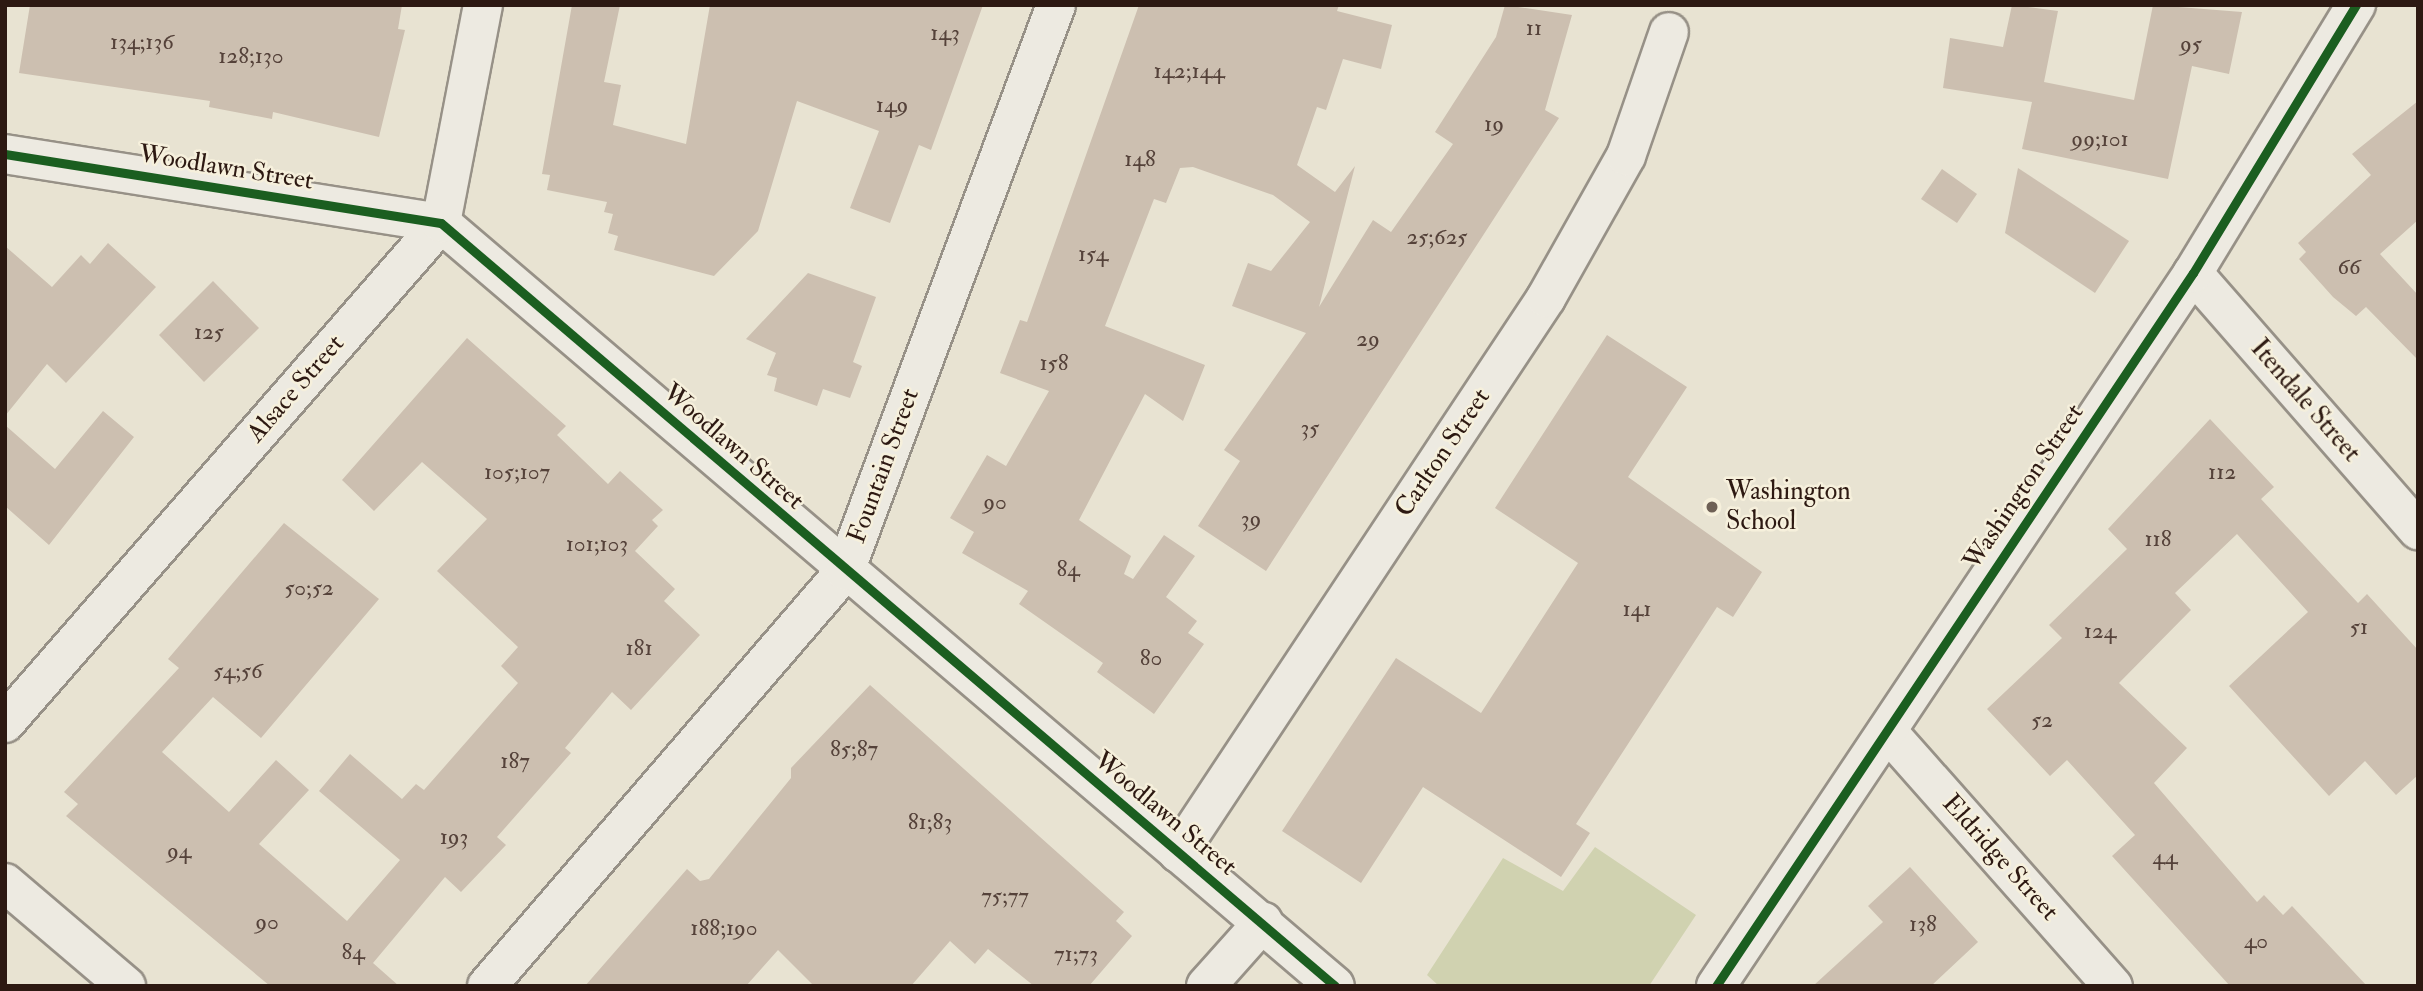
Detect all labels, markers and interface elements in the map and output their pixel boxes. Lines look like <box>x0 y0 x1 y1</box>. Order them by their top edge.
house number: 11 <box>1526 14 1542 42</box>
house number: 143 <box>930 19 960 47</box>
house number: 134;136 <box>110 28 174 56</box>
house number: 95 <box>2180 30 2202 58</box>
house number: 128;130 <box>218 42 284 70</box>
house number: 142;144 <box>1153 57 1225 85</box>
house number: 149 <box>876 91 908 119</box>
house number: 19 <box>1484 110 1504 138</box>
house number: 99;101 <box>2071 125 2129 153</box>
street label: Woodlawn Street <box>136 139 316 197</box>
house number: 148 <box>1124 145 1156 173</box>
house number: 25;625 <box>1407 223 1467 251</box>
house number: 154 <box>1078 240 1108 268</box>
house number: 66 <box>2337 253 2361 281</box>
house number: 125 <box>194 318 224 346</box>
house number: 29 <box>1356 325 1380 353</box>
street label: Alsace Street <box>241 329 351 449</box>
street label: Itendale Street <box>2243 333 2367 469</box>
house number: 158 <box>1039 349 1069 377</box>
street label: Woodlawn Street <box>656 377 810 517</box>
street label: Carlton Street <box>1389 383 1497 523</box>
street label: Fountain Street <box>842 384 926 548</box>
street label: Washington Street <box>1957 398 2091 576</box>
house number: 35 <box>1301 414 1319 442</box>
house number: 105;107 <box>484 458 550 486</box>
house number: 112 <box>2208 458 2236 486</box>
place label: Washington School <box>1726 476 1851 538</box>
house number: 90 <box>983 488 1007 516</box>
marker: Washington School <box>1704 499 1720 515</box>
house number: 39 <box>1241 505 1261 533</box>
house number: 118 <box>2144 525 2172 553</box>
house number: 101;103 <box>566 530 628 558</box>
house number: 84 <box>1056 555 1080 583</box>
house number: 50;52 <box>284 574 334 602</box>
house number: 141 <box>1623 595 1651 623</box>
house number: 51 <box>2350 613 2368 641</box>
house number: 124 <box>2084 617 2116 645</box>
house number: 181 <box>625 634 653 662</box>
house number: 80 <box>1140 644 1162 672</box>
house number: 54;56 <box>213 657 263 685</box>
house number: 52 <box>2031 706 2053 734</box>
house number: 85;87 <box>830 735 878 763</box>
street label: Woodlawn Street <box>1087 745 1243 883</box>
house number: 187 <box>500 747 530 775</box>
street label: Eldridge Street <box>1935 788 2065 928</box>
house number: 81;83 <box>908 808 952 836</box>
house number: 193 <box>440 823 468 851</box>
house number: 94 <box>167 837 191 865</box>
house number: 44 <box>2153 843 2177 871</box>
house number: 75;77 <box>981 882 1029 910</box>
house number: 90 <box>255 908 279 936</box>
house number: 138 <box>1909 910 1937 938</box>
house number: 188;190 <box>690 914 758 942</box>
house number: 40 <box>2244 927 2268 955</box>
house number: 84 <box>341 938 365 966</box>
house number: 71;73 <box>1054 940 1098 968</box>

